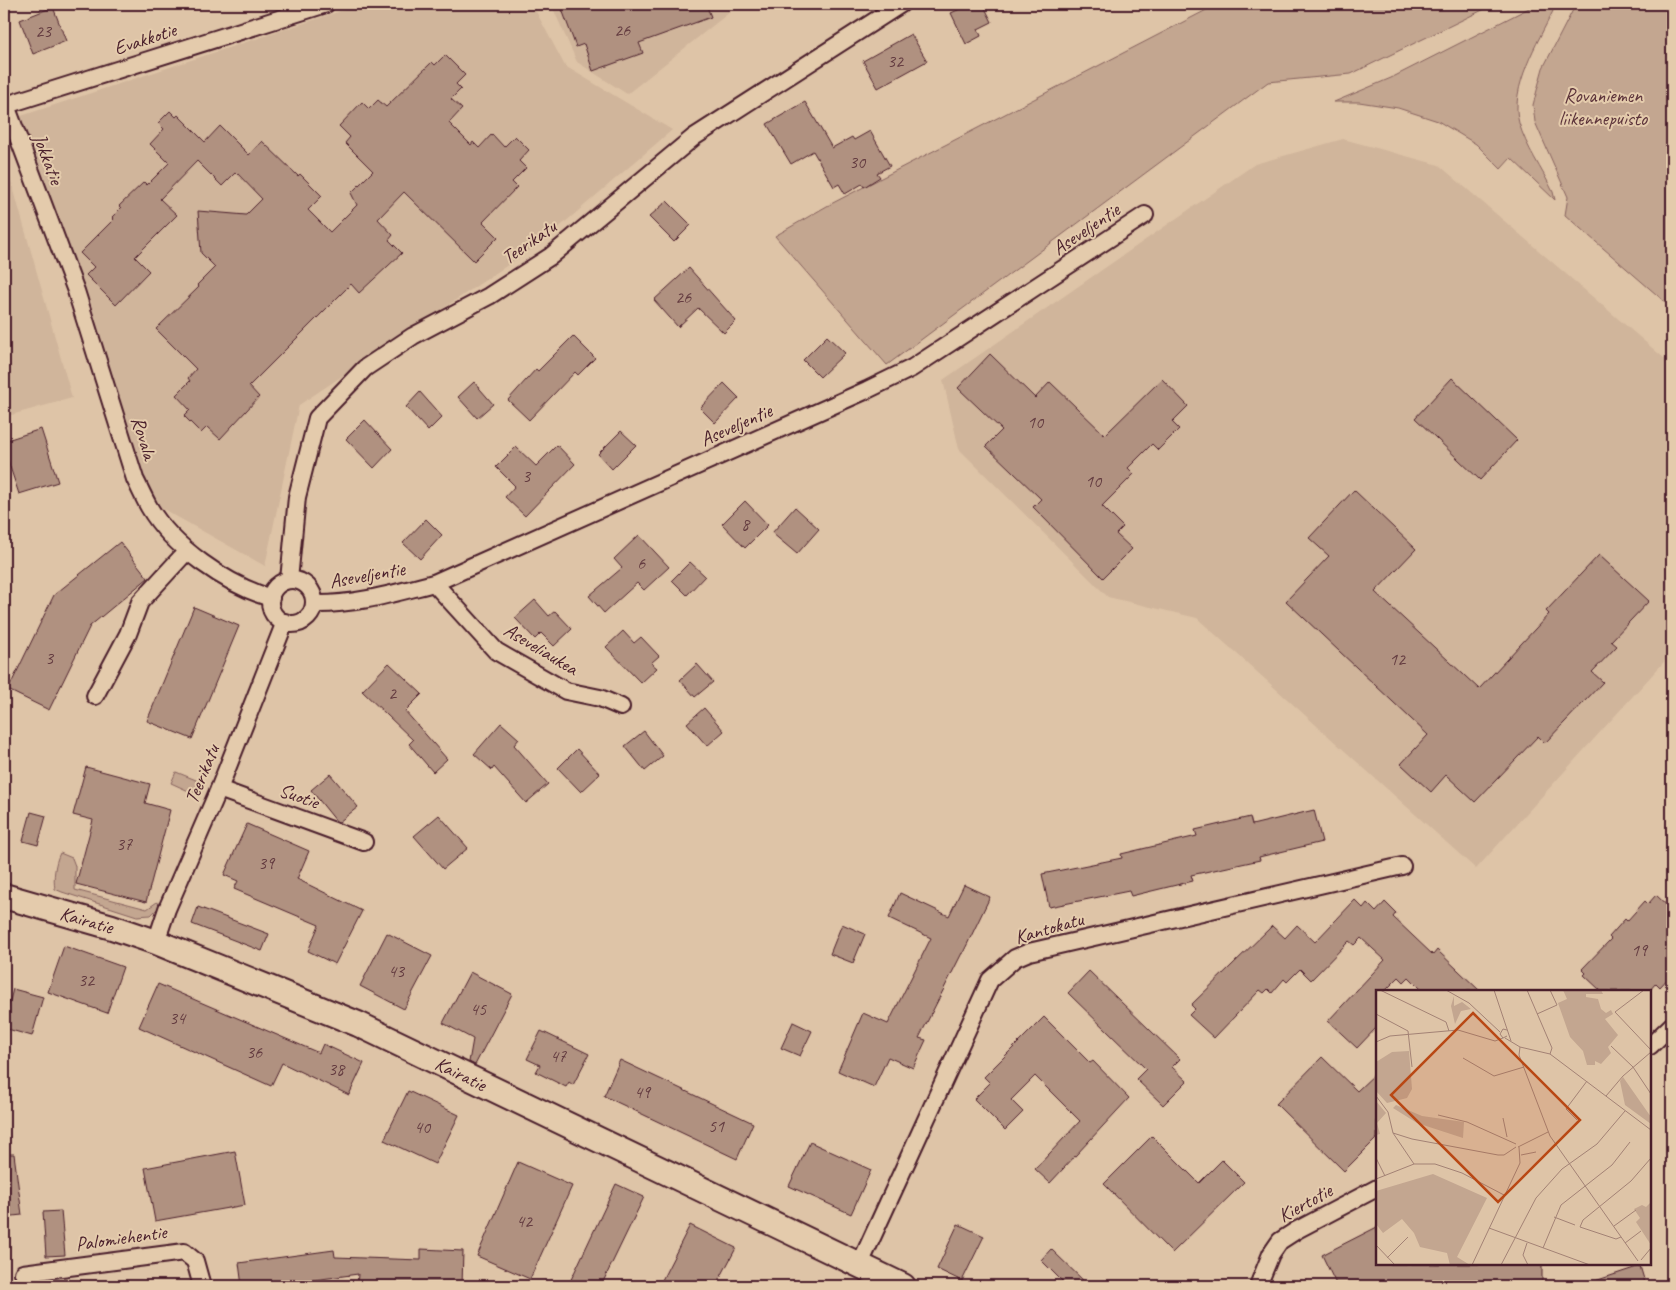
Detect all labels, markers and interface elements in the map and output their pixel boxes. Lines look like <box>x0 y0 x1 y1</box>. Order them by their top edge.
street label: Evakkotie <box>111 17 181 61</box>
house number: 26 <box>614 19 631 41</box>
house number: 23 <box>35 20 53 42</box>
house number: 32 <box>887 50 905 72</box>
park label: Rovaniemen liikennepuisto <box>1559 83 1648 131</box>
street label: Jokkatie <box>27 129 70 189</box>
house number: 30 <box>849 151 867 173</box>
street label: Aseveljentie <box>1047 197 1126 261</box>
street label: Teerikatu <box>497 213 563 270</box>
house number: 26 <box>675 286 692 308</box>
street label: Aseveljentie <box>696 397 777 452</box>
house number: 10 <box>1027 411 1045 433</box>
street label: Rovala <box>126 413 163 464</box>
house number: 3 <box>522 465 532 487</box>
house number: 10 <box>1085 470 1103 492</box>
house number: 8 <box>741 513 751 535</box>
house number: 6 <box>637 552 646 574</box>
street label: Aseveljentie <box>327 556 408 594</box>
street label: Aseveliaukea <box>499 617 584 681</box>
house number: 3 <box>45 647 55 669</box>
house number: 12 <box>1389 648 1407 670</box>
house number: 2 <box>388 682 398 704</box>
street label: Teerikatu <box>179 739 226 807</box>
street label: Suotie <box>276 777 324 815</box>
house number: 37 <box>116 833 133 855</box>
house number: 39 <box>258 852 276 874</box>
street label: Kairatie <box>57 900 117 940</box>
street label: Kantokatu <box>1012 906 1088 950</box>
house number: 19 <box>1631 939 1649 961</box>
house number: 43 <box>388 960 406 982</box>
house number: 32 <box>78 969 96 991</box>
inset map <box>1376 990 1651 1265</box>
house number: 45 <box>470 998 487 1020</box>
house number: 34 <box>169 1007 187 1029</box>
house number: 36 <box>246 1041 263 1063</box>
house number: 47 <box>550 1045 567 1067</box>
street label: Kairatie <box>431 1051 492 1097</box>
house number: 38 <box>328 1058 346 1080</box>
house number: 49 <box>634 1081 652 1103</box>
house number: 51 <box>708 1115 725 1137</box>
house number: 40 <box>414 1116 432 1138</box>
street label: Kiertotie <box>1274 1177 1338 1228</box>
house number: 42 <box>516 1210 534 1232</box>
street label: Palomiehentie <box>74 1219 170 1257</box>

